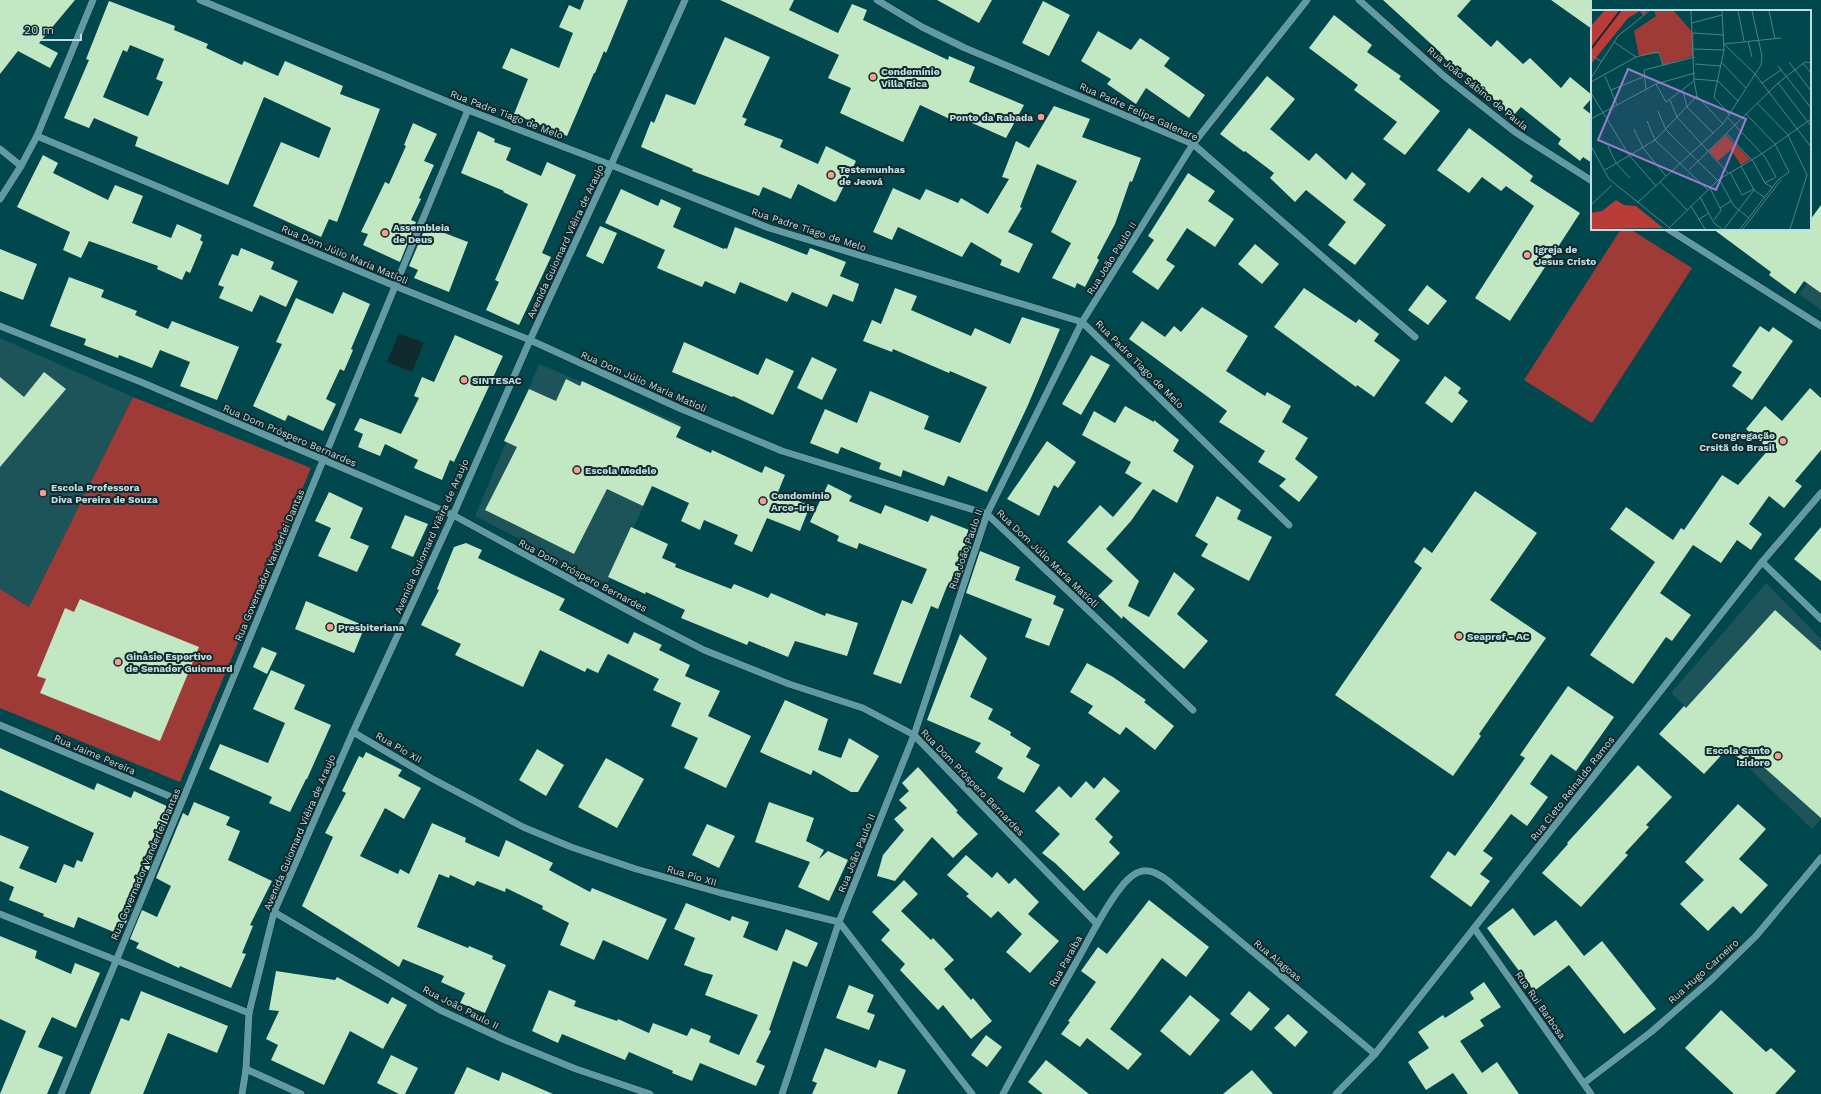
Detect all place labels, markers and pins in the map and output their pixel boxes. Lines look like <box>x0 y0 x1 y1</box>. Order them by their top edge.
place label: Condomínio Villa Rica <box>881 66 940 89</box>
marker: Condomínio Villa Rica <box>868 72 878 82</box>
place label: Ponto da Rabada <box>950 112 1033 123</box>
marker: Ponto da Rabada <box>1036 112 1046 122</box>
place label: Testemunhas de Jeová <box>839 164 906 187</box>
marker: Testemunhas de Jeová <box>826 170 836 180</box>
place label: Assembleia de Deus <box>393 222 450 245</box>
marker: Assembleia de Deus <box>380 228 390 238</box>
place label: Igreja de Jesus Cristo <box>1535 244 1596 267</box>
marker: Igreja de Jesus Cristo <box>1522 250 1532 260</box>
marker: SINTESAC <box>459 375 469 385</box>
place label: SINTESAC <box>472 375 522 386</box>
place label: Congregação Crsitã do Brasil <box>1699 430 1776 453</box>
marker: Congregação Crsitã do Brasil <box>1778 436 1788 446</box>
marker: Escola Modelo <box>572 465 582 475</box>
place label: Escola Modelo <box>585 465 657 476</box>
place label: Escola Professora Diva Pereira de Souza <box>51 482 158 505</box>
marker: Escola Professora Diva Pereira de Souza <box>38 488 48 498</box>
place label: Condomínio Arco-Iris <box>771 490 830 513</box>
marker: Condomínio Arco-Iris <box>758 496 768 506</box>
marker: Presbiteriana <box>325 622 335 632</box>
place label: Presbiteriana <box>338 622 405 633</box>
marker: Seaprof - AC <box>1454 631 1464 641</box>
place label: Seaprof - AC <box>1467 631 1530 642</box>
place label: Ginásio Esportivo de Senador Guiomard <box>126 651 232 674</box>
marker: Ginásio Esportivo de Senador Guiomard <box>113 657 123 667</box>
place label: Escola Santo Izidoro <box>1706 745 1770 768</box>
marker: Escola Santo Izidoro <box>1773 751 1783 761</box>

